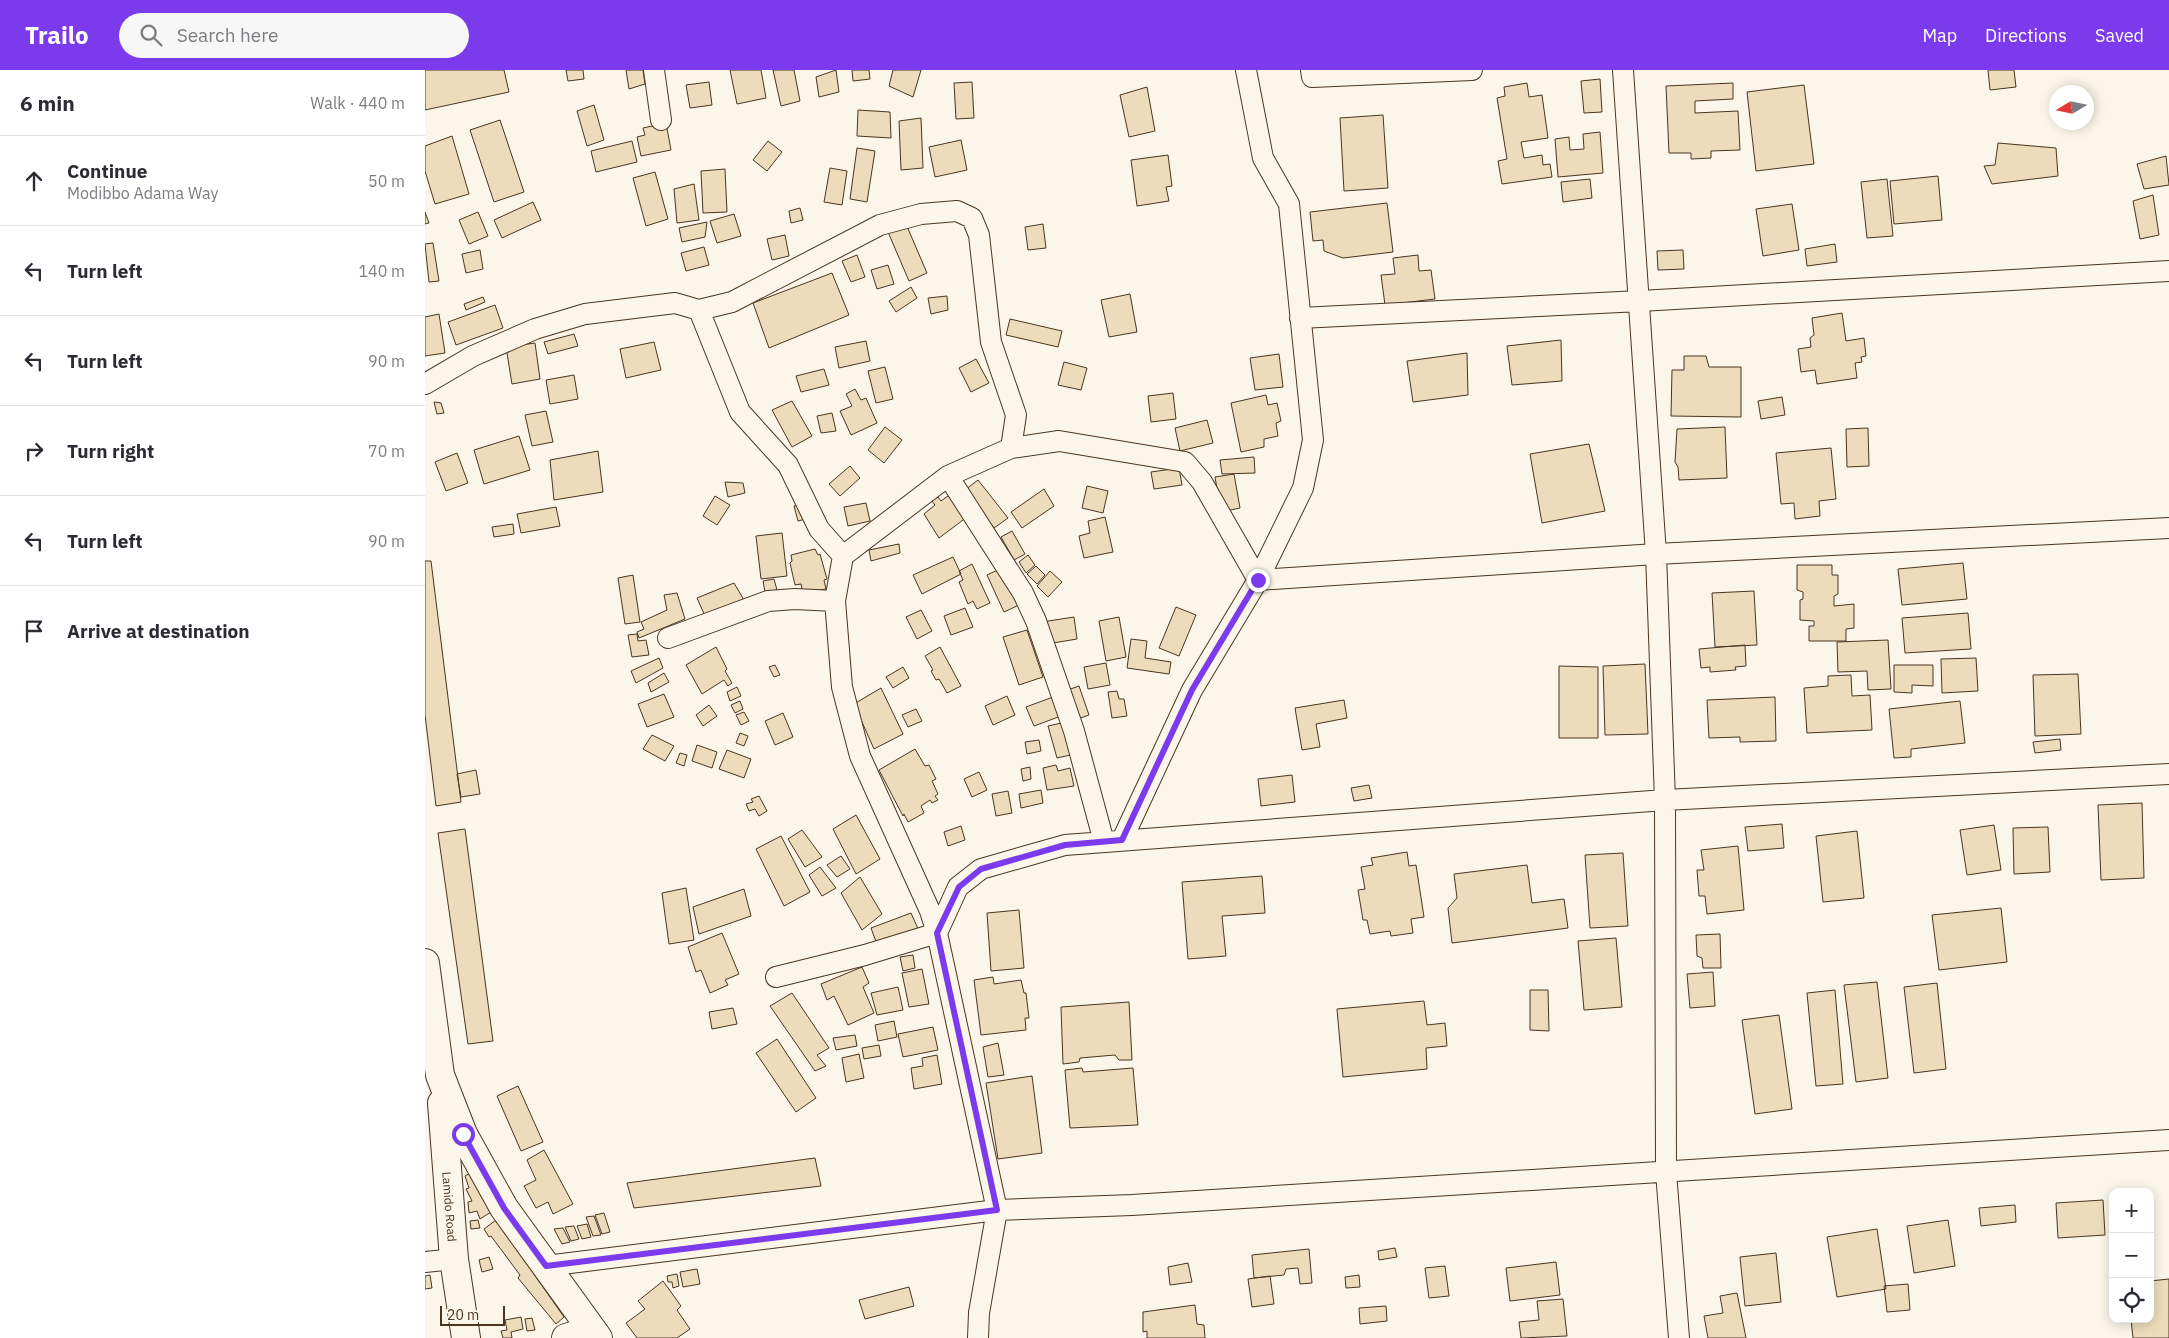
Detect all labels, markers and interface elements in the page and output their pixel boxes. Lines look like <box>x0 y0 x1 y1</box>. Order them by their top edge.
search box <box>119 13 469 58</box>
text: Trailo <box>25 19 89 51</box>
icon: search <box>137 21 165 49</box>
text: Search here <box>177 23 278 47</box>
text: Map <box>1922 24 1957 47</box>
text: Directions <box>1985 24 2067 47</box>
text: Saved <box>2095 24 2144 47</box>
north arrow <box>2049 85 2094 130</box>
text: 6 min <box>20 89 75 117</box>
text: Walk · 440 m <box>310 93 405 113</box>
text: Continue <box>67 159 147 183</box>
icon: ahead <box>20 167 48 195</box>
text: 50 m <box>368 171 405 191</box>
text: Modibbo Adama Way <box>67 183 218 203</box>
icon: left <box>20 257 48 285</box>
text: Turn left <box>67 259 143 283</box>
text: 140 m <box>358 261 405 281</box>
icon: left <box>20 347 48 375</box>
text: Turn left <box>67 349 143 373</box>
text: 90 m <box>368 351 405 371</box>
icon: right <box>20 437 48 465</box>
text: Turn right <box>67 439 154 463</box>
text: 70 m <box>368 441 405 461</box>
icon: left <box>20 527 48 555</box>
text: Turn left <box>67 529 143 553</box>
text: 90 m <box>368 531 405 551</box>
route end <box>1247 569 1270 592</box>
icon: arrive <box>20 617 48 645</box>
text: Arrive at destination <box>67 619 250 643</box>
route start <box>452 1123 475 1146</box>
street label: Lamido Road <box>440 1171 460 1242</box>
map controls <box>2109 1188 2154 1323</box>
button: + <box>2109 1188 2154 1233</box>
button: − <box>2109 1233 2154 1278</box>
button: locate <box>2109 1278 2154 1323</box>
scale bar <box>440 1303 505 1326</box>
text: 20 m <box>447 1306 479 1324</box>

